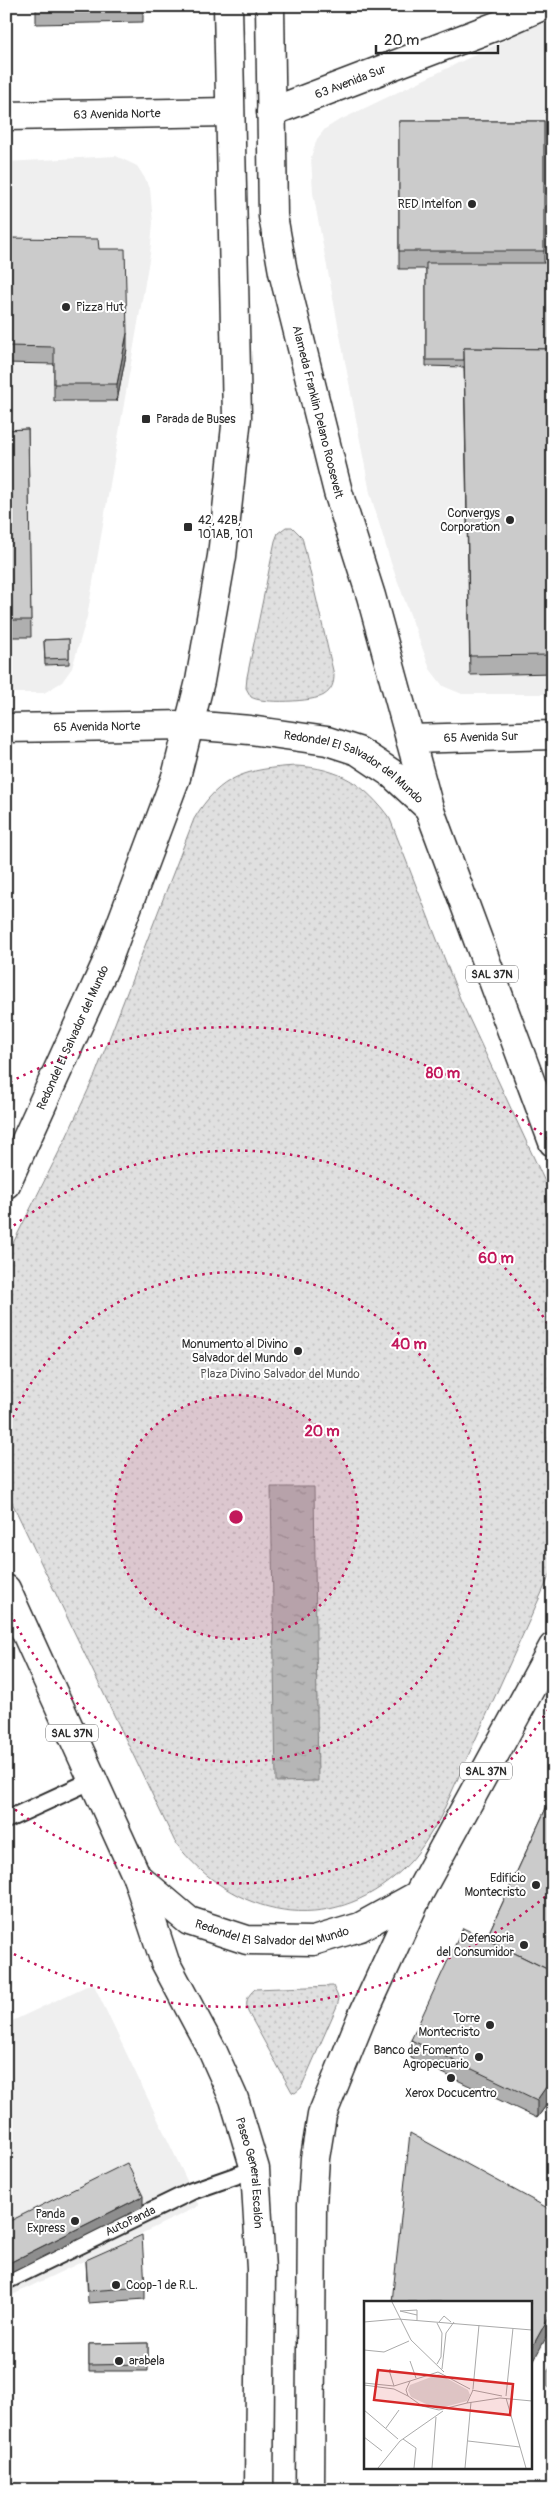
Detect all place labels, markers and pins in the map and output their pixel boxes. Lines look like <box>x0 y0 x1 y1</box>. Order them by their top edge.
place label: RED Intelfon <box>398 197 462 212</box>
marker: RED Intelfon <box>466 198 478 210</box>
place label: Pizza Hut <box>76 300 124 315</box>
marker: Pizza Hut <box>60 301 72 313</box>
place label: Parada de Buses <box>156 412 236 427</box>
marker: Parada de Buses <box>140 413 152 425</box>
place label: Convergys Corporation <box>440 506 501 535</box>
place label: 42, 42B, 101AB, 101 <box>198 513 253 542</box>
marker: Convergys Corporation <box>504 514 516 526</box>
marker: 42, 42B, 101AB, 101 <box>182 521 194 533</box>
place label: Monumento al Divino Salvador del Mundo <box>182 1337 289 1366</box>
marker: Monumento al Divino Salvador del Mundo <box>292 1345 304 1357</box>
centre of rings <box>227 1508 245 1526</box>
place label: Edificio Montecristo <box>464 1871 527 1900</box>
marker: Edificio Montecristo <box>530 1879 542 1891</box>
place label: Defensoria del Consumidor <box>436 1931 515 1960</box>
marker: Defensoria del Consumidor <box>518 1939 530 1951</box>
place label: Torre Montecristo <box>418 2011 481 2040</box>
marker: Torre Montecristo <box>484 2019 496 2031</box>
place label: Banco de Fomento Agropecuario <box>374 2043 470 2072</box>
marker: Banco de Fomento Agropecuario <box>473 2051 485 2063</box>
marker: Xerox Docucentro <box>445 2072 457 2084</box>
place label: Xerox Docucentro <box>405 2086 497 2101</box>
place label: Panda Express <box>27 2207 66 2236</box>
marker: Panda Express <box>69 2215 81 2227</box>
place label: Coop-1 de R.L. <box>126 2278 198 2293</box>
marker: Coop-1 de R.L. <box>110 2279 122 2291</box>
place label: arabela <box>129 2354 165 2369</box>
marker: arabela <box>113 2355 125 2367</box>

